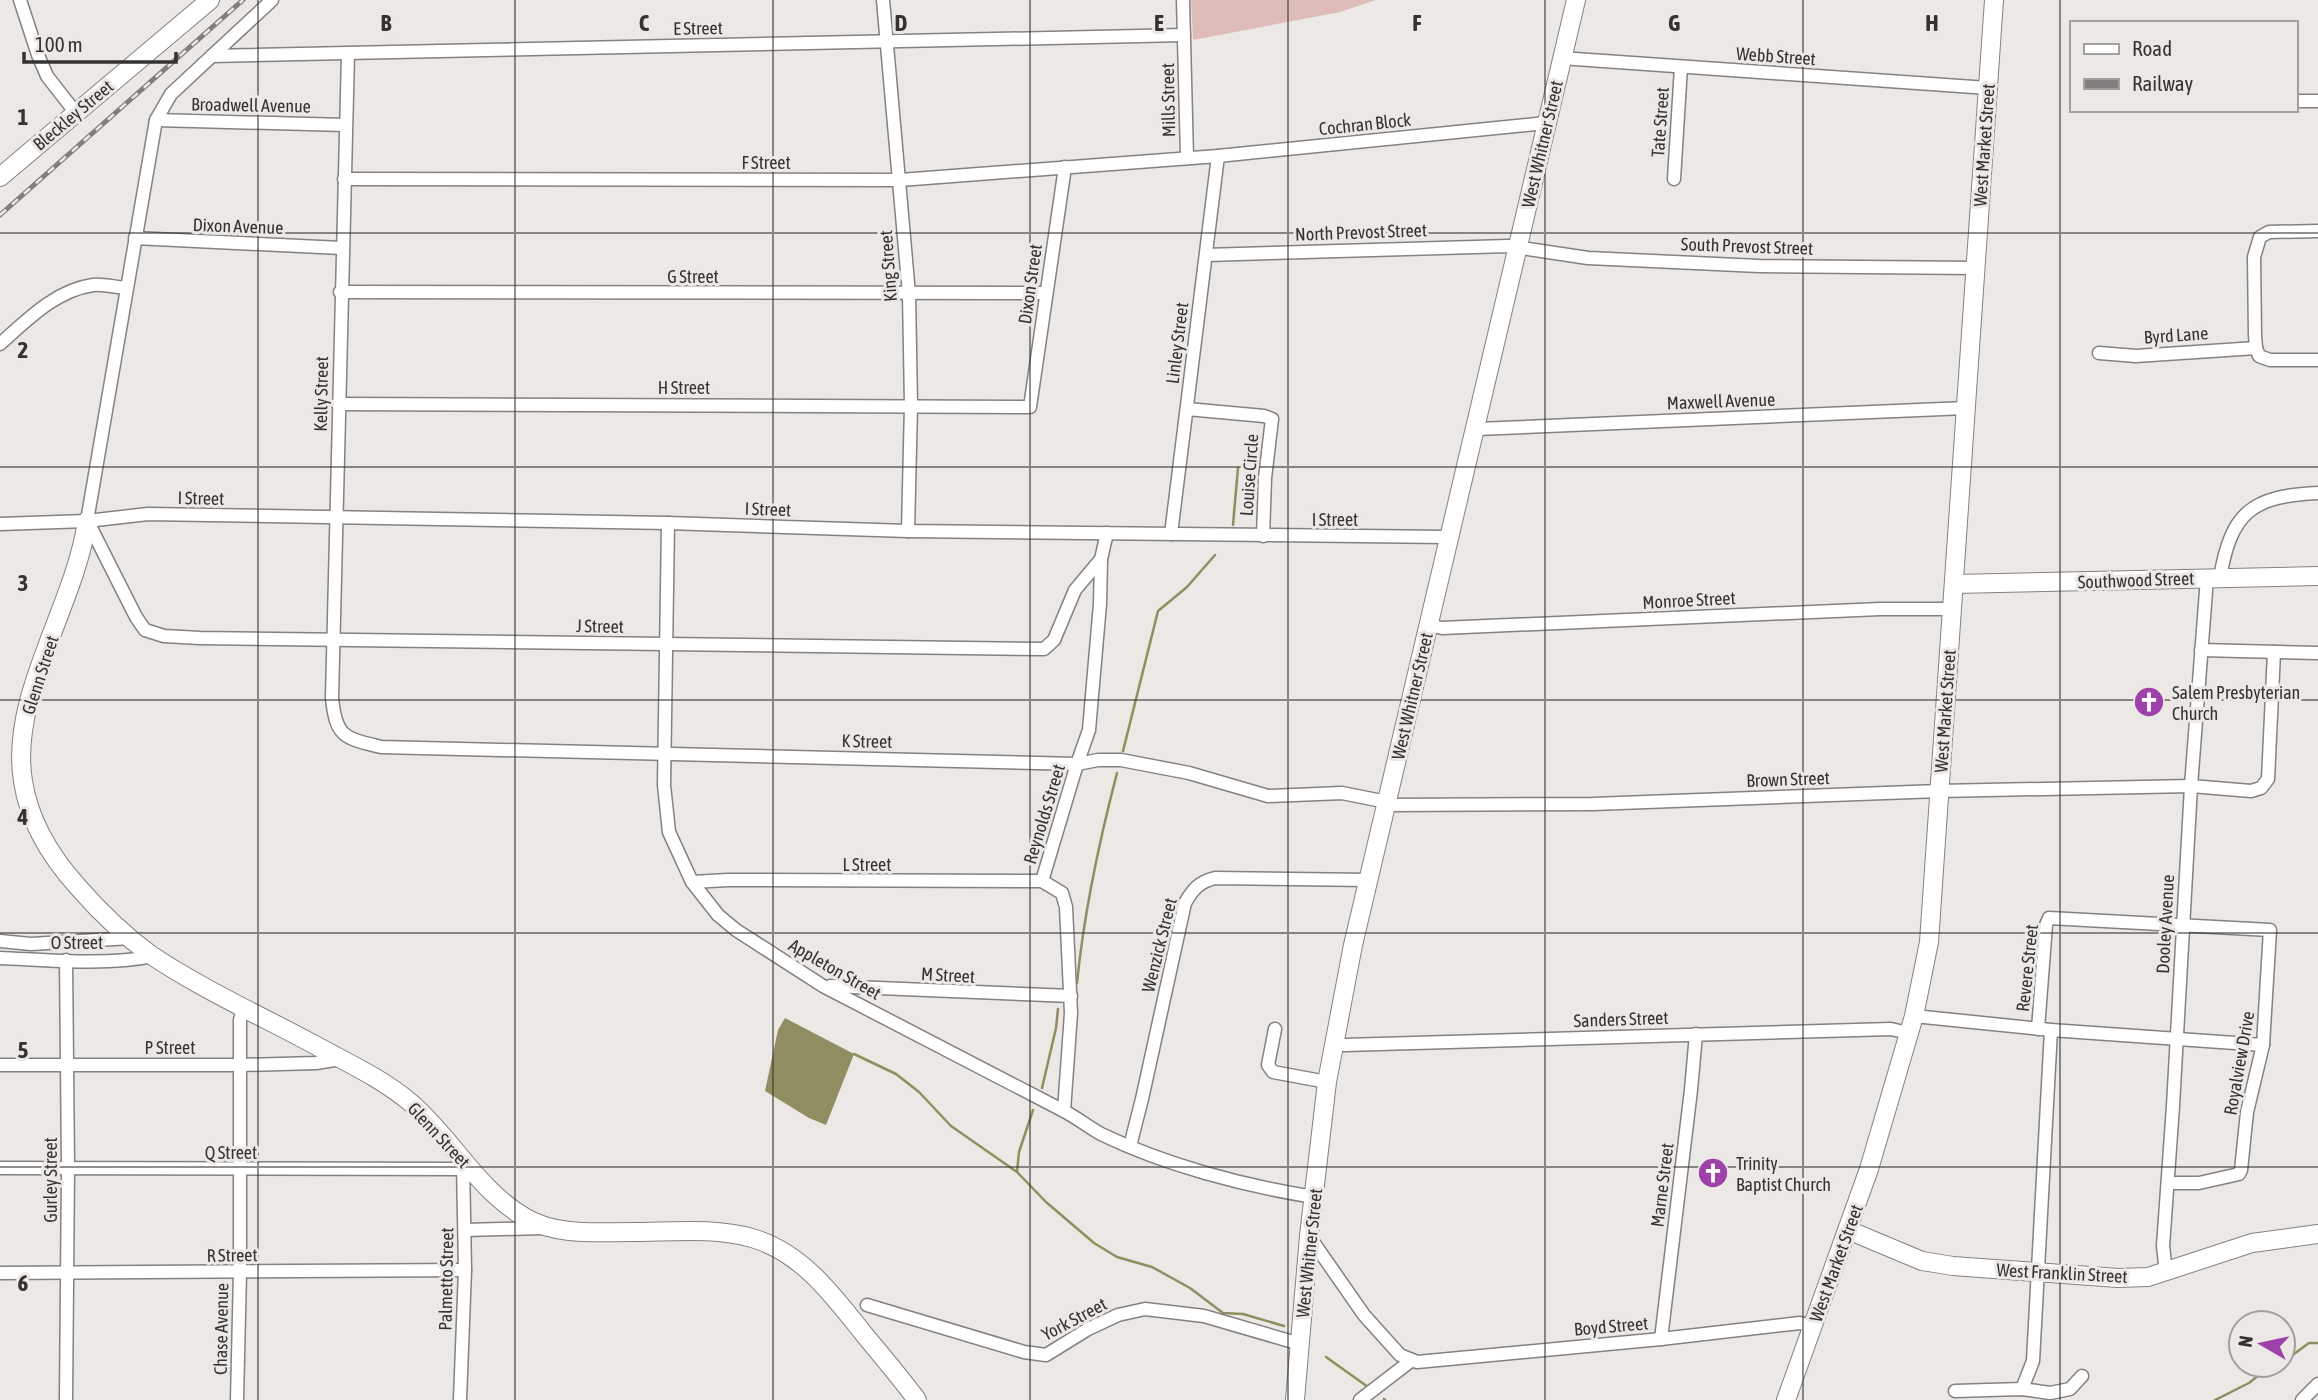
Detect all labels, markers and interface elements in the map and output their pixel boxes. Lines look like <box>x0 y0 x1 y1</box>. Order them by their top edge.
text: B <box>381 10 392 36</box>
text: C <box>639 10 650 36</box>
text: D <box>895 10 908 36</box>
text: E <box>1154 10 1164 36</box>
text: F <box>1412 10 1422 36</box>
text: G <box>1668 10 1680 36</box>
text: H <box>1925 10 1939 36</box>
street label: E Street <box>673 17 723 39</box>
scale bar <box>24 21 177 65</box>
legend <box>2070 21 2297 112</box>
text: 100 m <box>35 32 83 56</box>
text: Road <box>2132 36 2172 60</box>
street label: Webb Street <box>1736 43 1816 69</box>
street label: Mills Street <box>1157 63 1179 137</box>
text: Railway <box>2132 71 2194 95</box>
street label: Bleckley Street <box>29 76 117 154</box>
street label: West Whitner Street <box>1517 78 1567 210</box>
street label: West Market Street <box>1969 83 1999 207</box>
street label: Tate Street <box>1647 86 1673 158</box>
street label: Broadwell Avenue <box>191 93 311 117</box>
text: 1 <box>18 104 29 130</box>
street label: Cochran Block <box>1318 109 1412 139</box>
street label: F Street <box>741 152 791 173</box>
street label: Dixon Avenue <box>192 214 284 238</box>
street label: North Prevost Street <box>1295 219 1427 245</box>
street label: King Street <box>875 230 901 302</box>
street label: South Prevost Street <box>1680 233 1814 259</box>
street label: Dixon Street <box>1014 243 1046 325</box>
street label: G Street <box>667 266 719 287</box>
street label: Linley Street <box>1162 301 1192 385</box>
street label: Byrd Lane <box>2143 322 2209 348</box>
text: 2 <box>18 337 28 363</box>
street label: Kelly Street <box>310 356 332 432</box>
street label: H Street <box>658 377 710 398</box>
street label: Maxwell Avenue <box>1667 389 1775 413</box>
street label: Louise Circle <box>1236 433 1262 517</box>
street label: I Street <box>178 487 224 509</box>
street label: I Street <box>744 498 792 520</box>
street label: I Street <box>1312 509 1358 530</box>
street label: Southwood Street <box>2077 567 2195 593</box>
text: 3 <box>18 570 28 596</box>
street label: Monroe Street <box>1642 587 1736 613</box>
street label: J Street <box>576 615 624 637</box>
street label: West Whitner Street <box>1387 630 1437 762</box>
street label: Glenn Street <box>17 633 63 717</box>
street label: West Market Street <box>1930 649 1960 773</box>
place label: Salem Presbyterian Church <box>2172 682 2300 724</box>
church icon: Salem Presbyterian Church <box>2132 685 2166 719</box>
street label: K Street <box>841 730 893 752</box>
street label: Reynolds Street <box>1019 762 1069 866</box>
street label: Brown Street <box>1746 767 1830 791</box>
text: 4 <box>17 804 29 830</box>
street label: L Street <box>843 854 891 875</box>
street label: Dooley Avenue <box>2152 874 2178 974</box>
street label: Wenzick Street <box>1137 896 1181 994</box>
street label: Revere Street <box>2012 923 2042 1013</box>
street label: O Street <box>51 932 103 953</box>
street label: Appleton Street <box>785 934 885 1004</box>
street label: M Street <box>920 963 976 987</box>
street label: Sanders Street <box>1573 1007 1669 1031</box>
street label: Royalview Drive <box>2220 1009 2258 1117</box>
text: 5 <box>18 1037 29 1063</box>
street label: P Street <box>145 1037 195 1058</box>
street label: Glenn Street <box>403 1098 475 1172</box>
street label: Gurley Street <box>40 1137 61 1223</box>
street label: Q Street <box>205 1142 257 1163</box>
street label: Marne Street <box>1646 1142 1678 1228</box>
place label: Trinity Baptist Church <box>1736 1153 1831 1195</box>
church icon: Trinity Baptist Church <box>1696 1156 1730 1190</box>
street label: West Whitner Street <box>1292 1187 1326 1319</box>
street label: West Market Street <box>1805 1201 1867 1325</box>
street label: Palmetto Street <box>435 1227 457 1331</box>
street label: R Street <box>206 1244 258 1266</box>
street label: West Franklin Street <box>1996 1259 2128 1287</box>
text: 6 <box>18 1270 29 1296</box>
street label: Chase Avenue <box>210 1283 232 1375</box>
street label: York Street <box>1038 1293 1110 1345</box>
north arrow <box>2227 1309 2297 1379</box>
street label: Boyd Street <box>1573 1312 1649 1340</box>
text: N <box>2233 1334 2257 1349</box>

